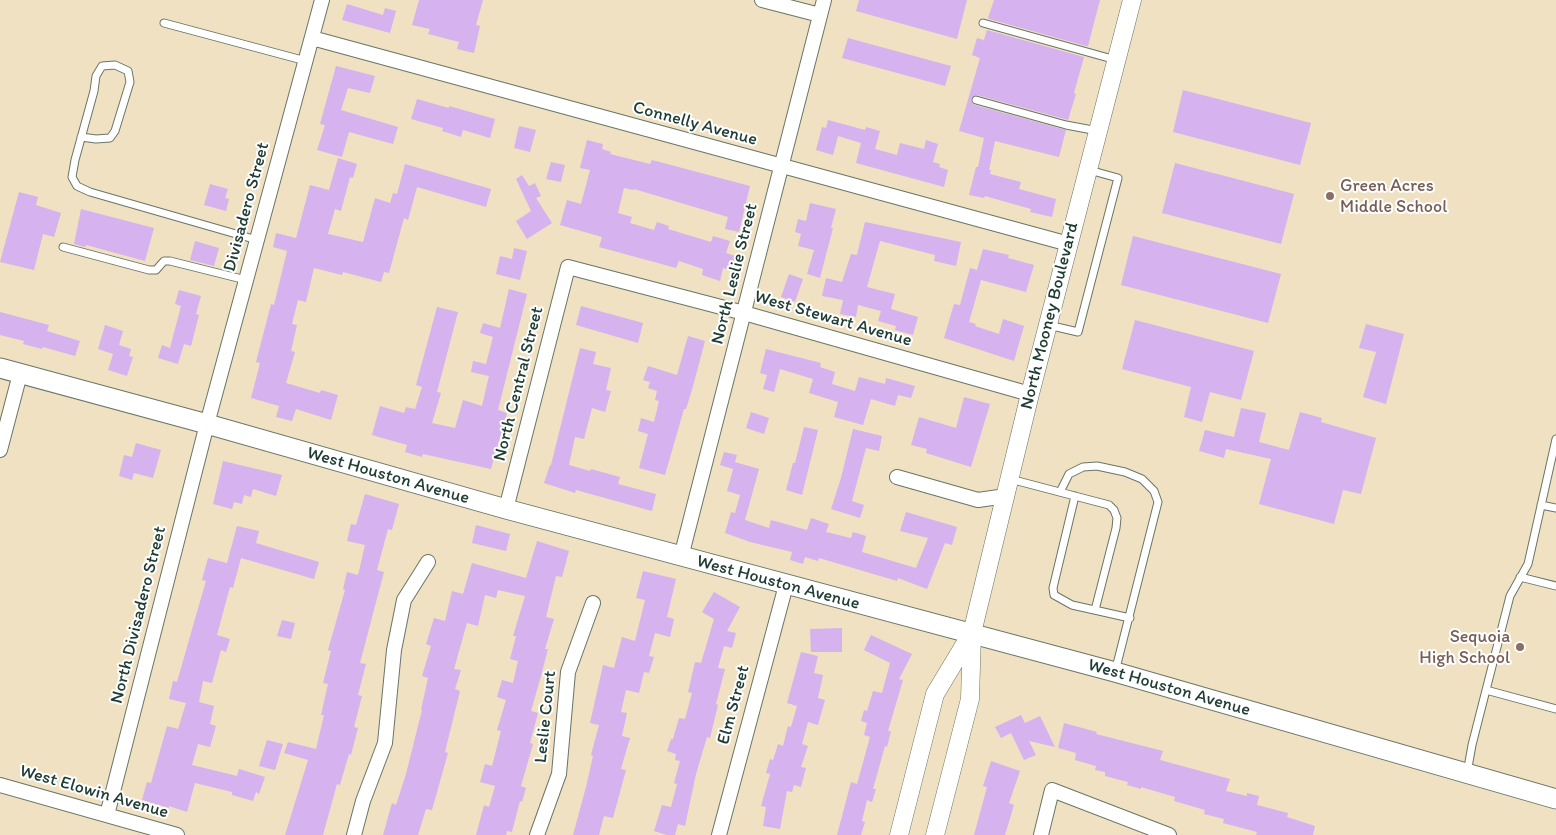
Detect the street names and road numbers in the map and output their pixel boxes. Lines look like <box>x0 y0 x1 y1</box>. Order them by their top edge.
street label: Connelly Avenue <box>630 97 760 151</box>
street label: Divisadero Street <box>219 140 275 274</box>
street label: North Leslie Street <box>707 201 763 347</box>
street label: North Mooney Boulevard <box>1016 220 1084 412</box>
street label: West Stewart Avenue <box>752 286 914 352</box>
street label: North Central Street <box>489 304 549 464</box>
street label: West Houston Avenue <box>304 442 472 510</box>
street label: North Divisadero Street <box>107 524 171 706</box>
street label: West Houston Avenue <box>694 551 862 615</box>
street label: West Houston Avenue <box>1085 654 1253 722</box>
street label: Elm Street <box>713 663 755 747</box>
street label: Leslie Court <box>530 670 562 764</box>
street label: West Elowin Avenue <box>17 760 171 824</box>

